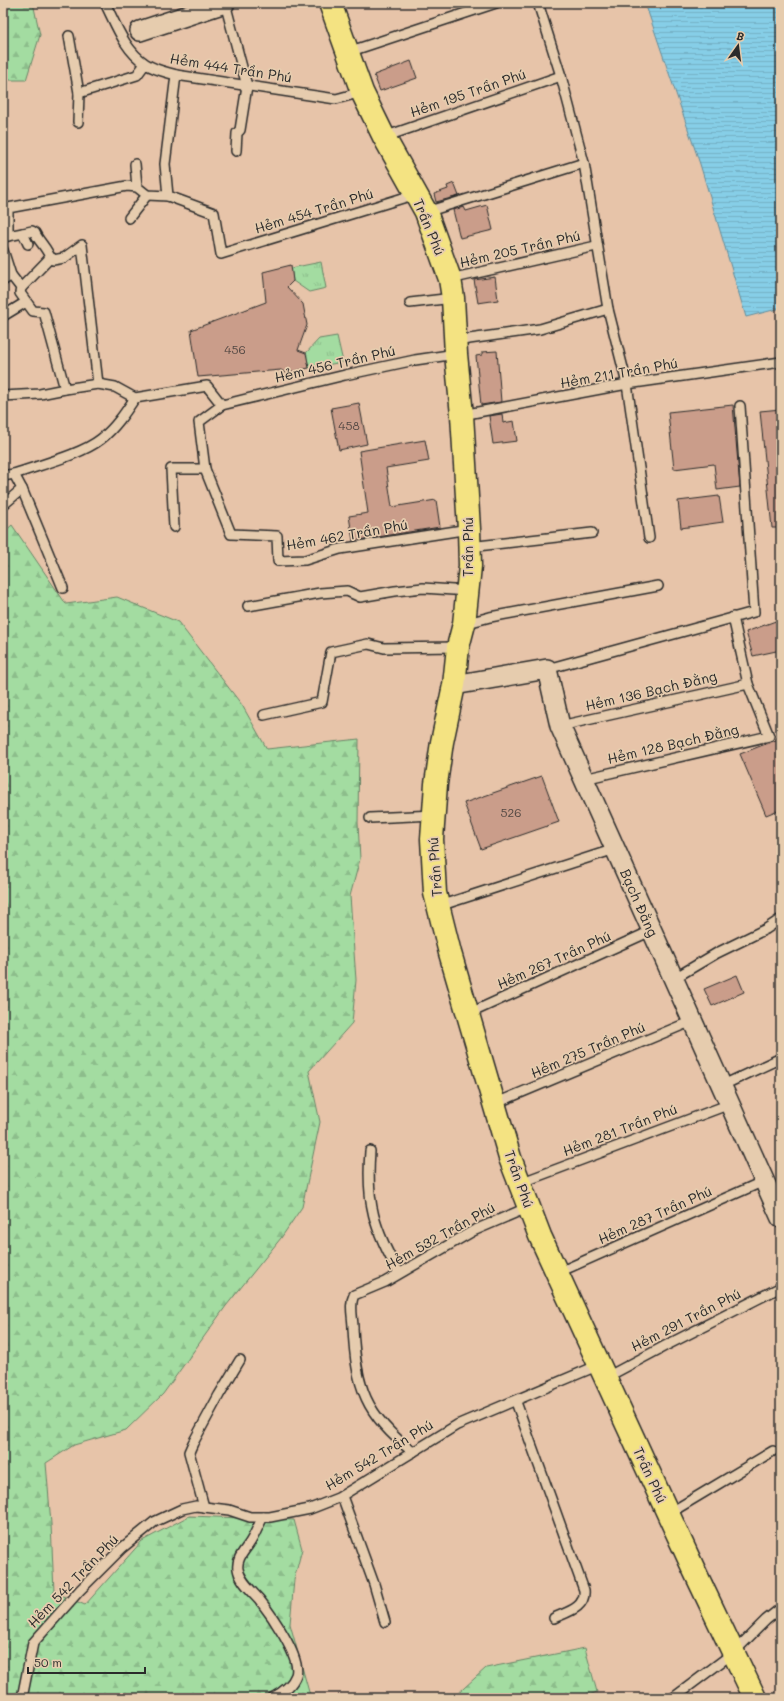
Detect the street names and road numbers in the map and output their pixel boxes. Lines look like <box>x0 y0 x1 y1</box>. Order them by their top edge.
street label: Hẻm 444 Trần Phú <box>169 48 293 87</box>
street label: Hẻm 195 Trần Phú <box>407 64 528 121</box>
street label: Hẻm 454 Trần Phú <box>252 183 376 238</box>
street label: Trần Phú <box>409 196 450 258</box>
street label: Hẻm 205 Trần Phú <box>458 225 582 272</box>
street label: Hẻm 456 Trần Phú <box>273 340 397 387</box>
street label: Hẻm 211 Trần Phú <box>559 353 679 392</box>
street label: Hẻm 462 Trần Phú <box>285 514 409 555</box>
street label: Trần Phú <box>458 517 477 577</box>
street label: Hẻm 136 Bạch Đằng <box>583 666 719 715</box>
street label: Hẻm 128 Bạch Đằng <box>605 719 740 768</box>
street label: Trần Phú <box>423 836 446 898</box>
street label: Bạch Đằng <box>616 866 663 940</box>
street label: Hẻm 267 Trần Phú <box>494 926 614 993</box>
street label: Hẻm 275 Trần Phú <box>528 1017 648 1082</box>
street label: Hẻm 281 Trần Phú <box>560 1099 680 1160</box>
street label: Trần Phú <box>500 1147 539 1210</box>
street label: Hẻm 287 Trần Phú <box>595 1181 715 1248</box>
street label: Hẻm 532 Trần Phú <box>381 1197 498 1274</box>
street label: Hẻm 291 Trần Phú <box>628 1284 744 1355</box>
street label: Hẻm 542 Trần Phú <box>321 1415 436 1494</box>
street label: Trần Phú <box>629 1444 672 1506</box>
street label: Hẻm 542 Trần Phú <box>23 1530 122 1631</box>

